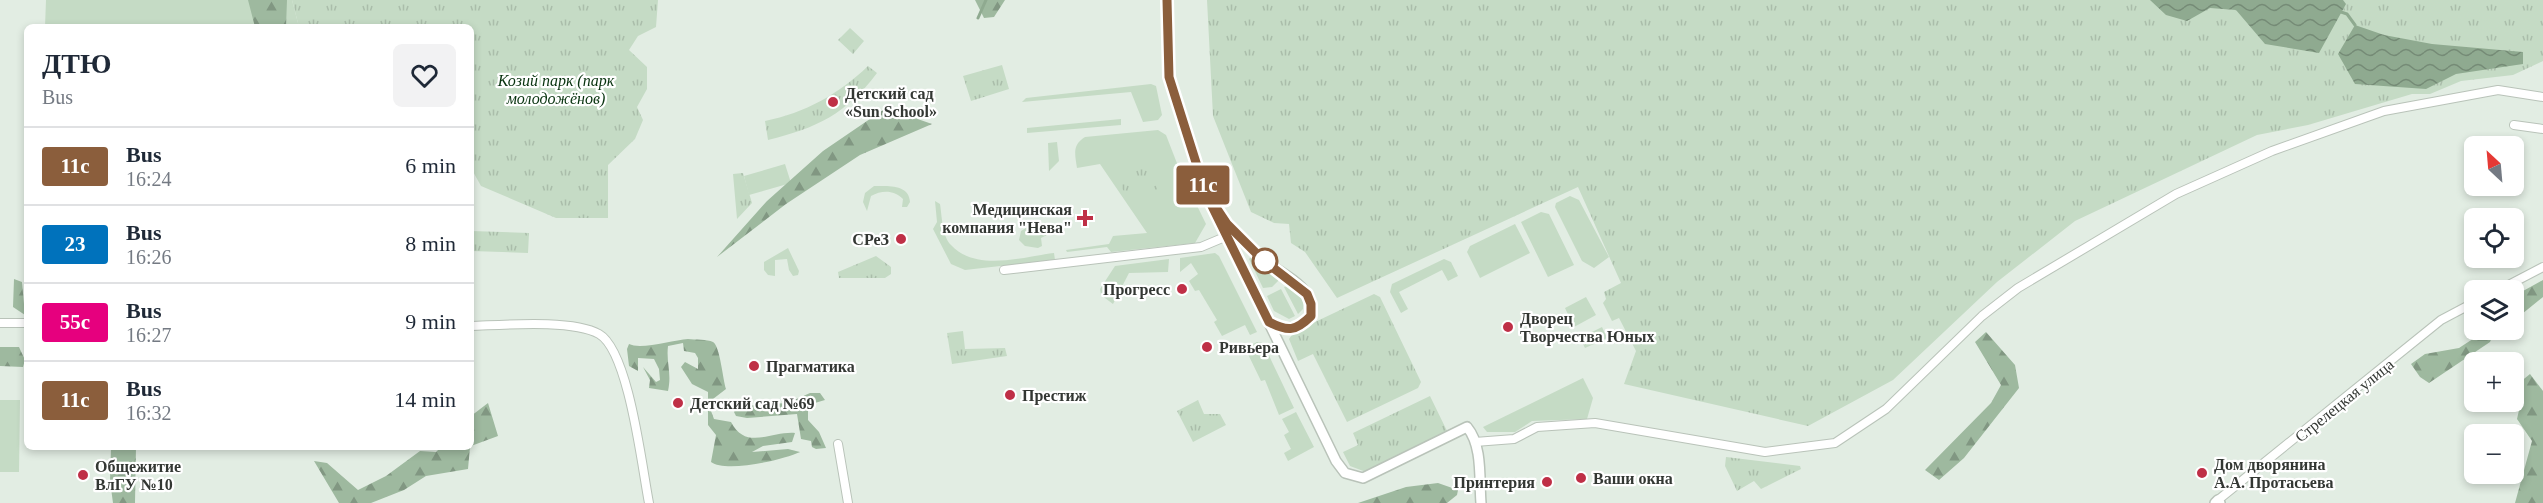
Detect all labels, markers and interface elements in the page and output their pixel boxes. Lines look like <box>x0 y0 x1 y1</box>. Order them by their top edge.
button: heart <box>393 44 456 107</box>
text: ДТЮ <box>42 48 111 79</box>
park label: Козий парк (парк молодожёнов) <box>497 72 615 108</box>
place label: Детский сад «Sun School» <box>845 85 937 120</box>
text: Bus <box>42 86 73 108</box>
marker: Детский сад «Sun School» <box>826 95 840 109</box>
north arrow <box>2464 136 2524 196</box>
map controls <box>2464 136 2524 484</box>
text: Bus <box>126 142 161 167</box>
text: 6 min <box>405 153 456 178</box>
text: 11с <box>60 154 90 178</box>
line badge: 11с <box>1168 166 1238 204</box>
text: 16:24 <box>126 168 172 190</box>
text: 11с <box>1188 173 1218 197</box>
place label: Медицинская компания "Нева" <box>942 201 1072 236</box>
button: locate <box>2464 208 2524 268</box>
marker: Медицинская компания "Нева" <box>1076 209 1094 227</box>
text: Bus <box>126 220 161 245</box>
text: 8 min <box>405 231 456 256</box>
place label: СРеЗ <box>852 231 890 248</box>
text: 23 <box>65 232 86 256</box>
marker: СРеЗ <box>894 232 908 246</box>
text: 16:26 <box>126 246 172 268</box>
unlabelled marker <box>1252 248 1278 274</box>
button: layers <box>2464 280 2524 340</box>
place label: Прогресс <box>1103 281 1170 299</box>
marker: Прогресс <box>1175 282 1189 296</box>
text: Bus <box>126 298 161 323</box>
text: 9 min <box>405 309 456 334</box>
text: 55с <box>60 310 90 334</box>
place label: Дворец Творчества Юных <box>1520 310 1655 346</box>
marker: Дворец Творчества Юных <box>1501 320 1515 334</box>
text: 16:27 <box>126 324 172 346</box>
place label: Ривьера <box>1219 339 1279 357</box>
marker: Ривьера <box>1200 340 1214 354</box>
button: + <box>2464 352 2524 412</box>
street label: Стрелецкая улица <box>2292 355 2398 446</box>
place label: Прагматика <box>766 358 855 376</box>
marker: Прагматика <box>747 359 761 373</box>
text: Bus <box>126 376 161 401</box>
text: 14 min <box>394 387 456 412</box>
place label: Престиж <box>1022 387 1087 405</box>
text: 11с <box>60 388 90 412</box>
marker: Престиж <box>1003 388 1017 402</box>
place label: Детский сад №69 <box>690 395 815 413</box>
marker: Детский сад №69 <box>671 396 685 410</box>
text: 16:32 <box>126 402 172 424</box>
button: − <box>2464 424 2524 484</box>
place label: Дом дворянина А.А. Протасьева <box>2214 456 2334 492</box>
place label: Общежитие ВлГУ №10 <box>95 458 181 493</box>
marker: Дом дворянина А.А. Протасьева <box>2195 466 2209 480</box>
marker: Общежитие ВлГУ №10 <box>76 468 90 482</box>
place label: Ваши окна <box>1593 470 1673 487</box>
marker: Ваши окна <box>1574 471 1588 485</box>
place label: Принтерия <box>1453 474 1535 492</box>
marker: Принтерия <box>1540 475 1554 489</box>

